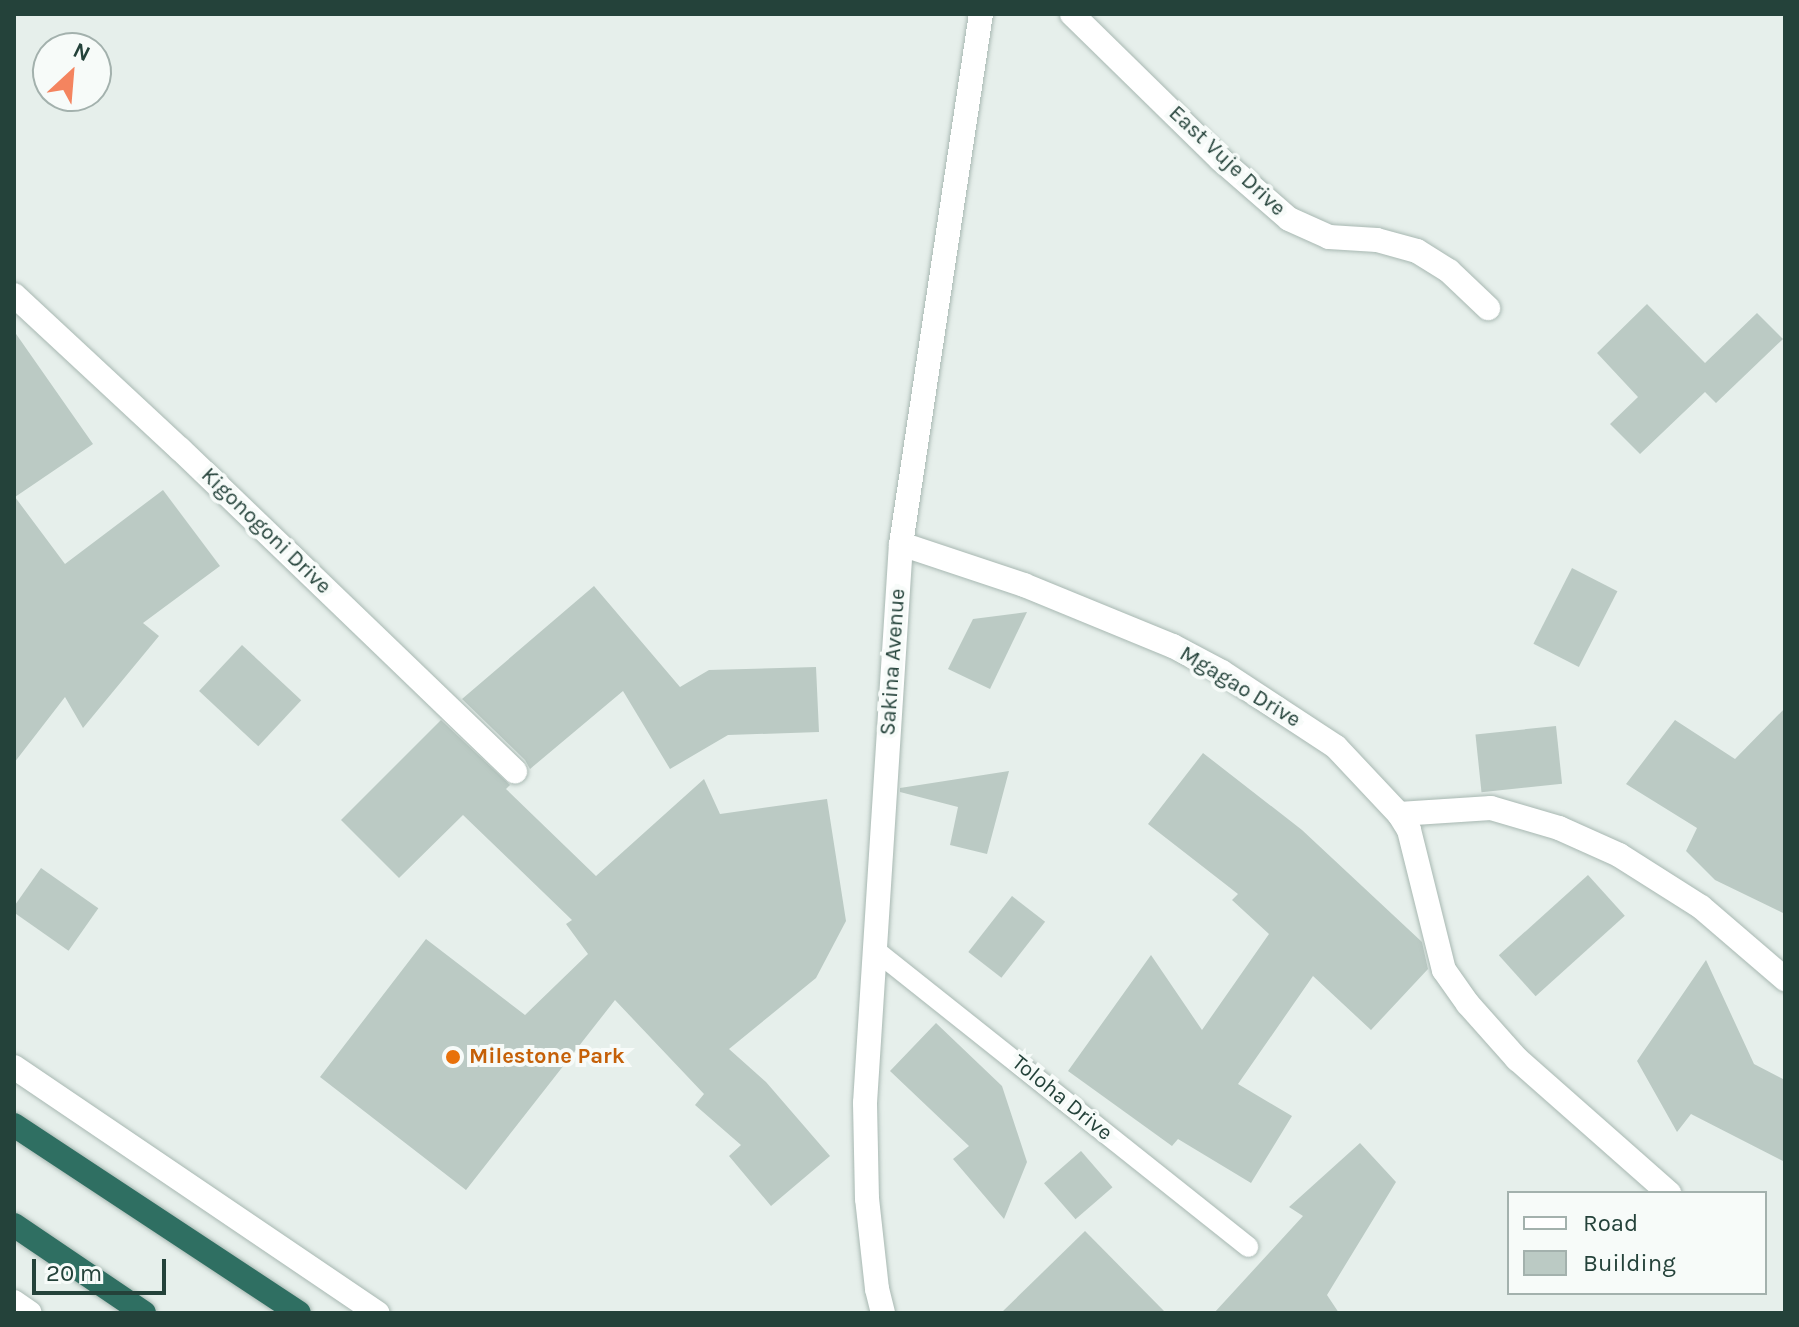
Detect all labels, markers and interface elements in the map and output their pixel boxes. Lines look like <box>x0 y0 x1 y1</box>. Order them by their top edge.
north arrow <box>32 32 112 112</box>
text: N <box>69 37 94 67</box>
street label: East Vuje Drive <box>1163 100 1291 222</box>
street label: Kigonogoni Drive <box>195 462 337 600</box>
street label: Sakina Avenue <box>875 588 911 736</box>
street label: Mgagao Drive <box>1175 641 1305 733</box>
place label: Milestone Park <box>469 1044 625 1070</box>
marker: Milestone Park <box>444 1048 462 1066</box>
street label: Toloha Drive <box>1006 1050 1118 1146</box>
legend <box>1507 1191 1767 1295</box>
text: Road <box>1583 1209 1638 1237</box>
scale bar <box>36 1243 170 1293</box>
text: Building <box>1583 1249 1676 1277</box>
text: 20 m <box>46 1259 102 1287</box>

